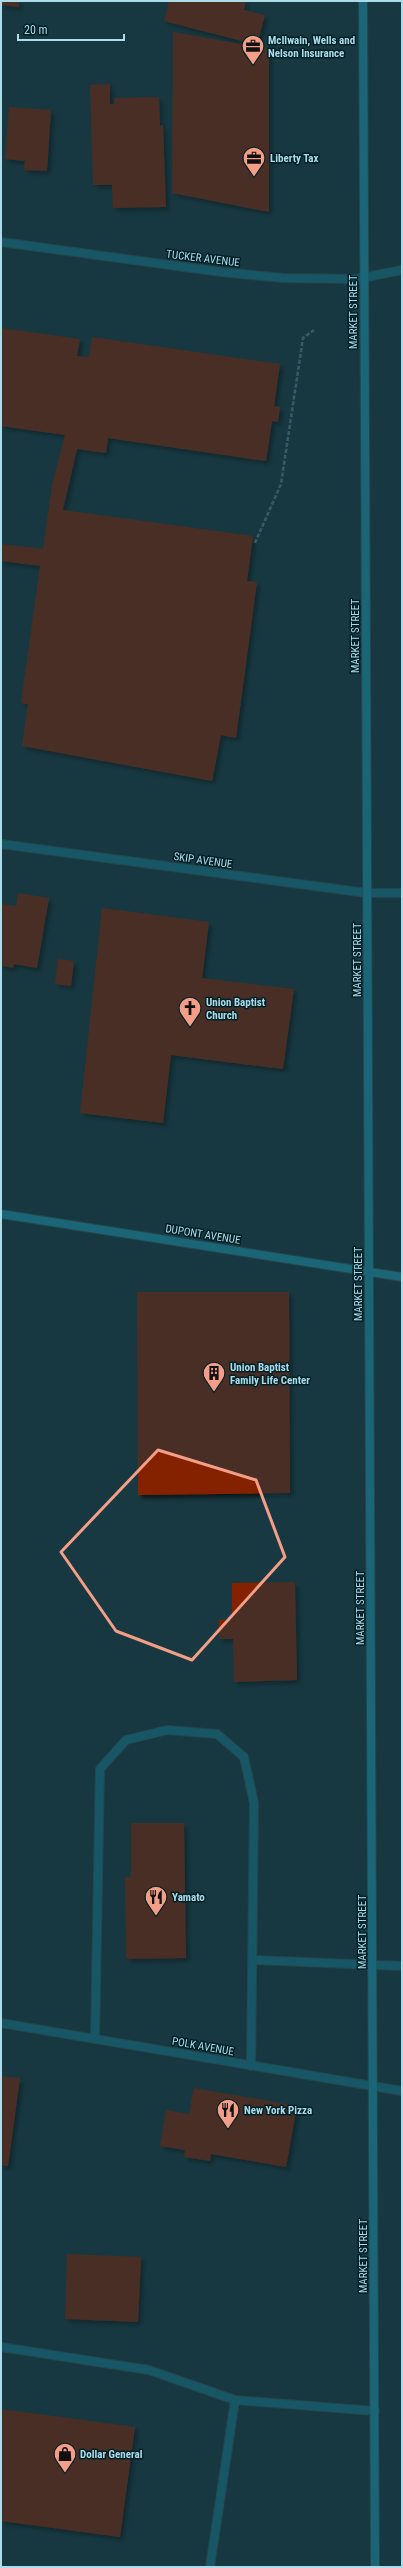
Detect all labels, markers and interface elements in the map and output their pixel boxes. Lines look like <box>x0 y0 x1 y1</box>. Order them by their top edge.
scale bar <box>18 16 124 42</box>
text: 20 m <box>24 23 48 37</box>
office icon: McIlwain, Wells and Nelson Insurance <box>240 33 266 66</box>
place label: McIlwain, Wells and Nelson Insurance <box>268 34 355 60</box>
office icon: Liberty Tax <box>241 145 267 178</box>
place label: Liberty Tax <box>270 152 318 165</box>
street label: TUCKER AVENUE <box>165 248 241 270</box>
street label: MARKET STREET <box>347 275 360 349</box>
street label: MARKET STREET <box>349 599 362 673</box>
street label: SKIP AVENUE <box>173 850 234 871</box>
street label: MARKET STREET <box>351 923 364 997</box>
church icon: Union Baptist Church <box>177 995 203 1028</box>
place label: Union Baptist Church <box>206 996 266 1022</box>
street label: DUPONT AVENUE <box>164 1222 242 1247</box>
street label: MARKET STREET <box>352 1247 365 1321</box>
building icon: Union Baptist Family Life Center <box>201 1360 227 1393</box>
place label: Union Baptist Family Life Center <box>230 1361 310 1387</box>
street label: MARKET STREET <box>354 1571 367 1645</box>
restaurant icon: Yamato <box>143 1884 169 1917</box>
place label: Yamato <box>172 1891 205 1904</box>
street label: MARKET STREET <box>356 1895 369 1969</box>
street label: POLK AVENUE <box>171 2035 235 2058</box>
restaurant icon: New York Pizza <box>215 2097 241 2130</box>
place label: New York Pizza <box>244 2104 312 2117</box>
street label: MARKET STREET <box>357 2219 370 2293</box>
shop icon: Dollar General <box>52 2441 78 2474</box>
place label: Dollar General <box>80 2448 143 2461</box>

